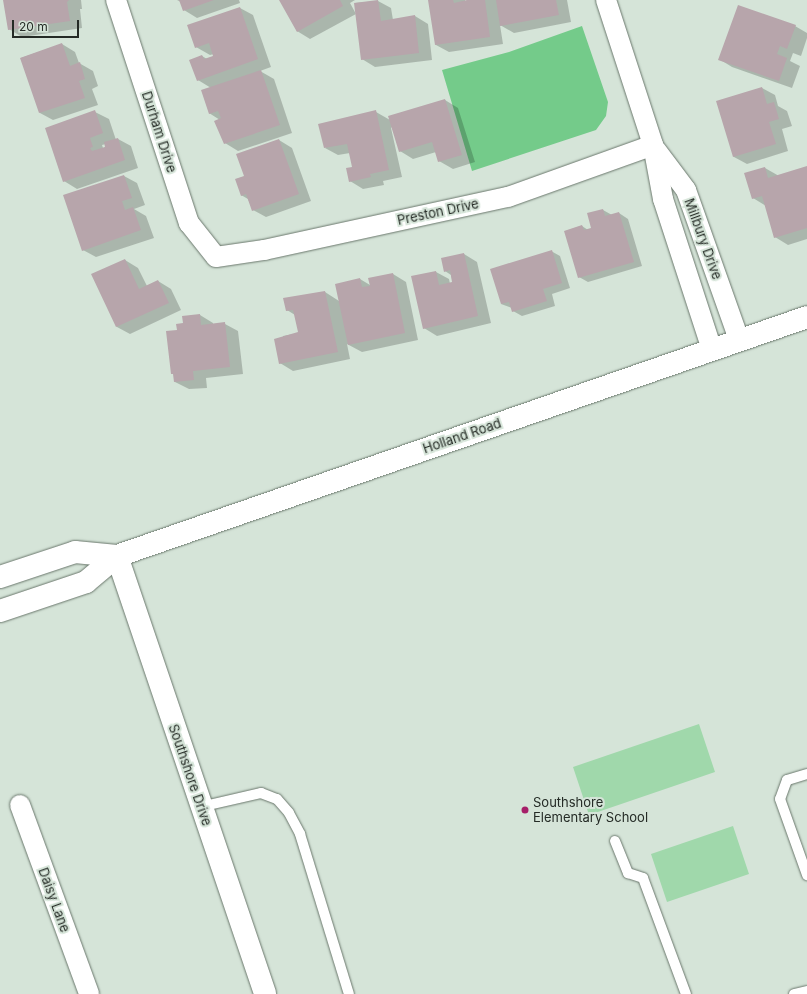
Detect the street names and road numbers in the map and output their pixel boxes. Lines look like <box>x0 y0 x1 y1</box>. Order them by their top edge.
street label: Durham Drive <box>139 89 179 175</box>
street label: Preston Drive <box>396 196 480 228</box>
street label: Millbury Drive <box>681 196 725 282</box>
street label: Holland Road <box>421 415 503 457</box>
street label: Southshore Drive <box>165 722 215 828</box>
street label: Daisy Lane <box>35 866 73 934</box>

